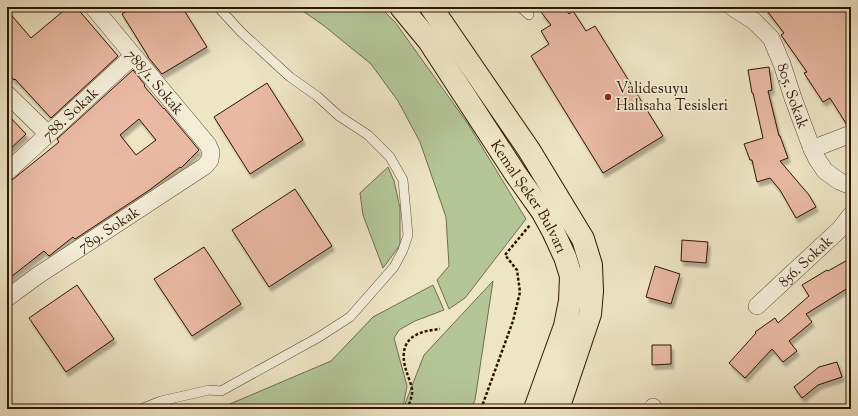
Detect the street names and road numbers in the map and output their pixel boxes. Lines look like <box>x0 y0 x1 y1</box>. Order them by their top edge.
street label: 788/1. Sokak <box>120 46 188 120</box>
street label: 805. Sokak <box>770 61 813 132</box>
street label: 788. Sokak <box>39 84 104 146</box>
street label: Kemal Şeker Bulvarı <box>484 137 571 257</box>
street label: 789. Sokak <box>75 202 145 258</box>
street label: 856. Sokak <box>775 232 838 293</box>

